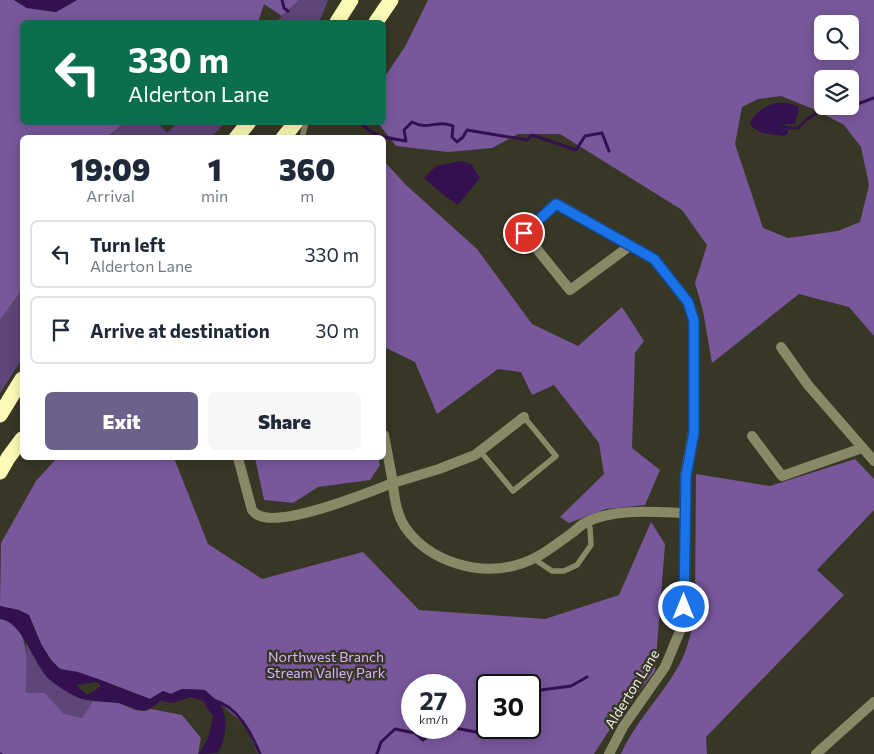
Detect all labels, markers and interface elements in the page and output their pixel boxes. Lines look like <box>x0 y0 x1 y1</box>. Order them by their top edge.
map controls <box>814 15 859 115</box>
button: search <box>814 15 859 60</box>
text: 330 m <box>128 37 229 80</box>
icon: left <box>45 40 110 105</box>
button: layers <box>814 70 859 115</box>
text: Alderton Lane <box>128 80 269 107</box>
text: 19:09 <box>71 150 150 187</box>
text: 1 <box>208 150 222 187</box>
text: 360 <box>279 150 335 187</box>
text: Arrival <box>86 186 135 205</box>
text: min <box>201 186 228 205</box>
text: m <box>300 186 314 205</box>
pin <box>503 212 545 254</box>
icon: arrive <box>510 219 538 247</box>
text: Turn left <box>90 233 165 256</box>
icon: left <box>47 240 75 268</box>
text: 330 m <box>305 243 359 266</box>
text: Alderton Lane <box>90 256 193 275</box>
icon: arrive <box>47 316 75 344</box>
text: Arrive at destination <box>90 319 270 342</box>
text: 30 m <box>316 319 359 342</box>
button: Exit <box>45 392 198 450</box>
button: Share <box>208 392 361 450</box>
position arrow <box>657 580 709 632</box>
street label: Alderton Lane <box>601 646 663 731</box>
park label: Northwest Branch Stream Valley Park <box>267 648 386 681</box>
speed limit sign: 30 <box>476 674 541 739</box>
text: 27 <box>420 685 447 715</box>
text: km/h <box>419 712 448 726</box>

